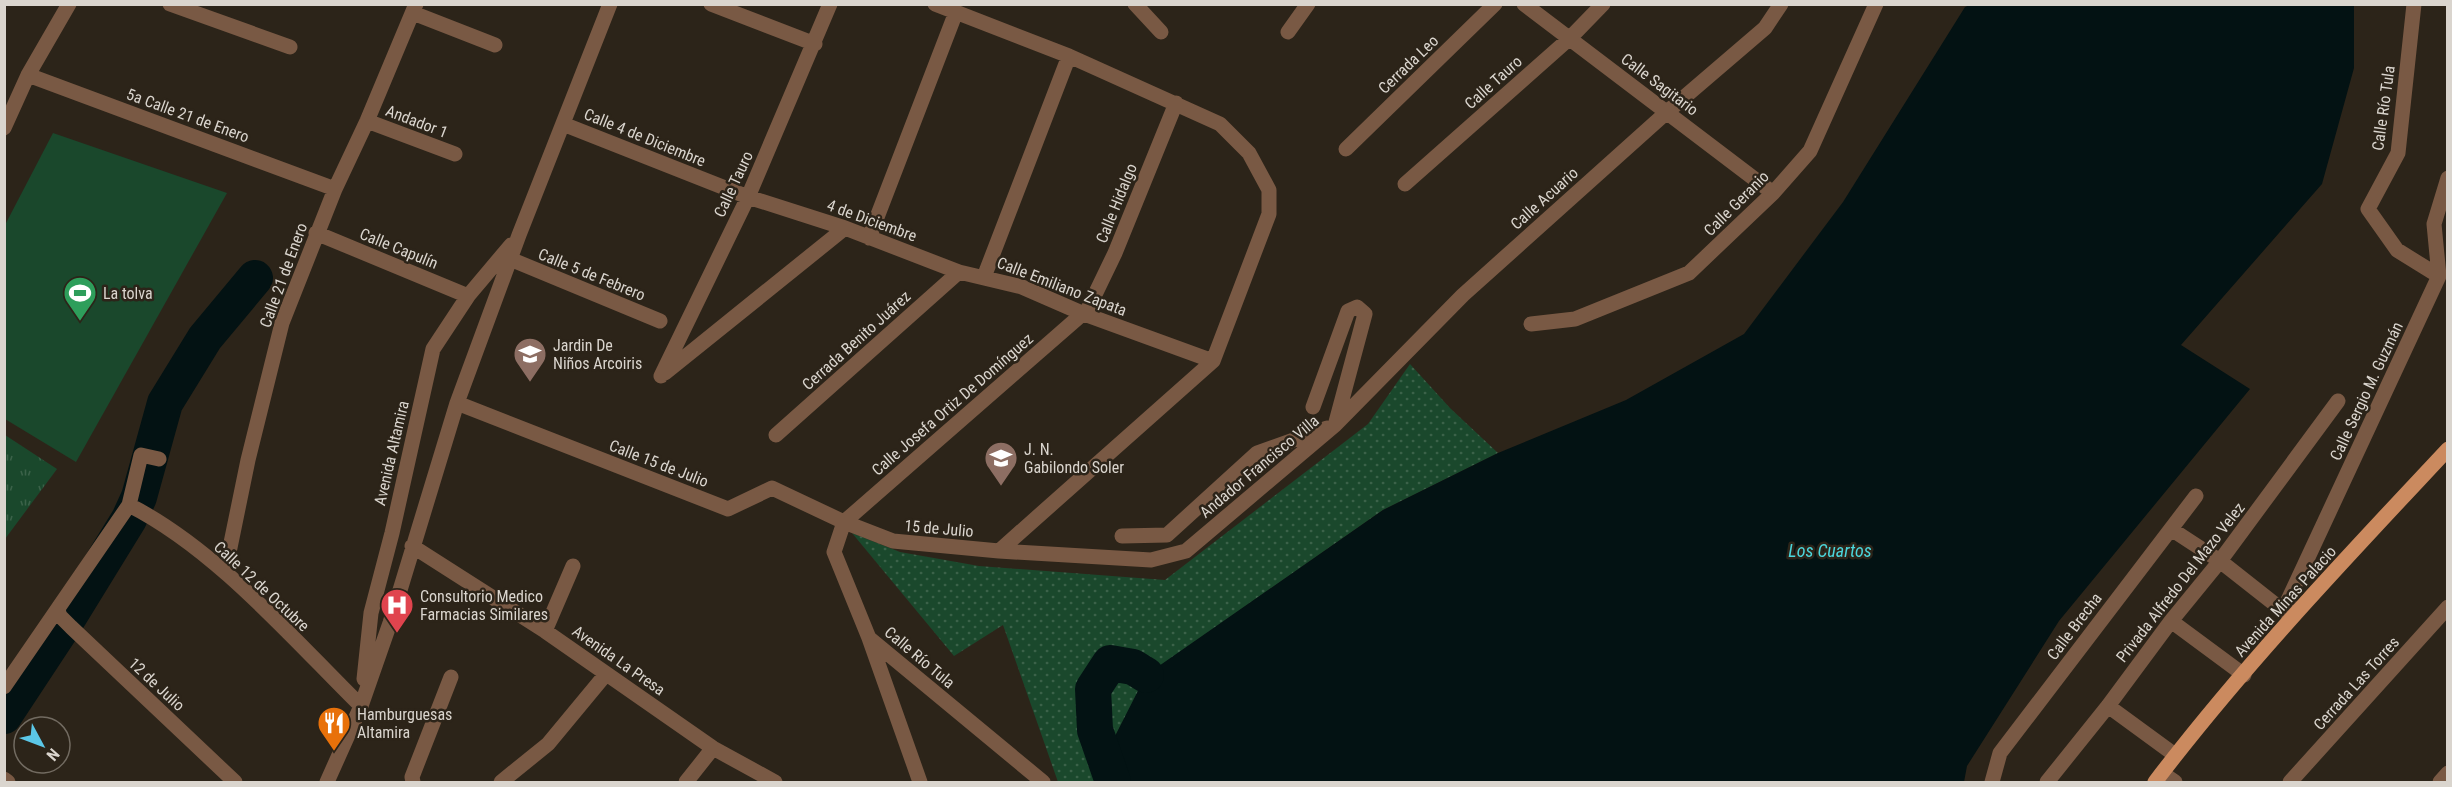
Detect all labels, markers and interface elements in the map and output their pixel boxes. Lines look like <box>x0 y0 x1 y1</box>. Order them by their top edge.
street label: Cerrada Leo <box>1374 31 1442 98</box>
street label: Calle Sagitario <box>1617 49 1702 120</box>
street label: Calle Tauro <box>1461 52 1526 113</box>
street label: Calle Río Tula <box>2368 64 2399 152</box>
street label: 5a Calle 21 de Enero <box>124 84 252 146</box>
street label: Andador 1 <box>383 101 451 142</box>
street label: Calle 4 de Diciembre <box>581 104 708 171</box>
street label: Calle Tauro <box>710 148 757 220</box>
street label: Calle Hidalgo <box>1092 161 1141 246</box>
street label: Calle Acuario <box>1507 163 1582 233</box>
street label: Calle Geranio <box>1700 167 1773 240</box>
street label: 4 de Diciembre <box>824 195 919 246</box>
street label: Calle 21 de Enero <box>256 220 311 330</box>
street label: Calle Capulín <box>357 224 441 273</box>
street label: Calle 5 de Febrero <box>535 244 648 305</box>
street label: Calle Emiliano Zapata <box>994 253 1129 320</box>
sports icon: La tolva <box>62 275 98 322</box>
place label: La tolva <box>103 284 153 303</box>
street label: Cerrada Benito Juárez <box>798 287 914 394</box>
street label: Calle Sergio M. Guzmán <box>2326 319 2407 464</box>
street label: Calle Josefa Ortiz De Domínguez <box>868 329 1037 480</box>
school or university icon: Jardin De Niños Arcoiris <box>512 336 548 383</box>
place label: Jardin De Niños Arcoiris <box>553 336 642 373</box>
street label: Avenida Altamira <box>370 399 413 507</box>
street label: Andador Francisco Villa <box>1196 411 1323 522</box>
street label: Calle 15 de Julio <box>607 436 711 491</box>
school or university icon: J. N. Gabilondo Soler <box>983 440 1019 487</box>
place label: J. N. Gabilondo Soler <box>1024 440 1124 477</box>
street label: Privada Alfredo Del Mazo Velez <box>2112 499 2249 666</box>
street label: 15 de Julio <box>904 516 974 541</box>
street label: Calle 12 de Octubre <box>210 537 313 635</box>
water label: Los Cuartos <box>1788 540 1872 561</box>
street label: Avenida Minas Palacio <box>2231 542 2340 661</box>
hospital icon: Consultorio Medico Farmacias Similares <box>379 587 415 634</box>
place label: Consultorio Medico Farmacias Similares <box>420 587 548 624</box>
street label: Calle Brecha <box>2043 589 2106 664</box>
street label: Avenida La Presa <box>569 621 669 699</box>
street label: Calle Río Tula <box>881 623 959 692</box>
street label: Cerrada Las Torres <box>2310 633 2403 734</box>
street label: 12 de Julio <box>125 654 189 715</box>
restaurant icon: Hamburguesas Altamira <box>316 705 352 752</box>
place label: Hamburguesas Altamira <box>357 705 452 742</box>
north arrow <box>12 715 72 775</box>
text: N <box>43 745 63 764</box>

